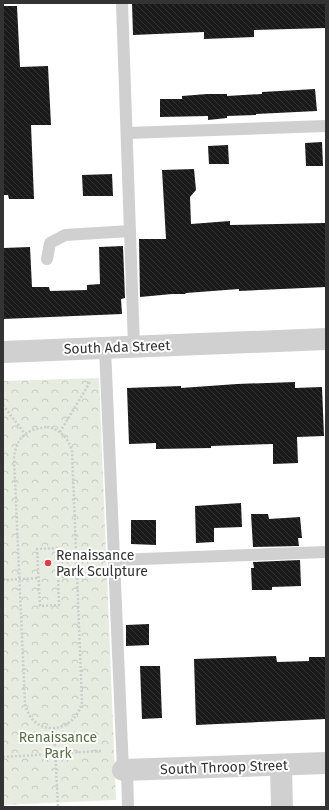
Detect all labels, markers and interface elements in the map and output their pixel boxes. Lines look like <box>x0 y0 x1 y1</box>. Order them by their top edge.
street label: South Ada Street <box>63 337 172 358</box>
place label: Renaissance Park Sculpture <box>56 547 148 580</box>
marker: Renaissance Park Sculpture <box>43 558 53 568</box>
park label: Renaissance Park <box>19 729 97 762</box>
street label: South Throop Street <box>160 757 289 778</box>

